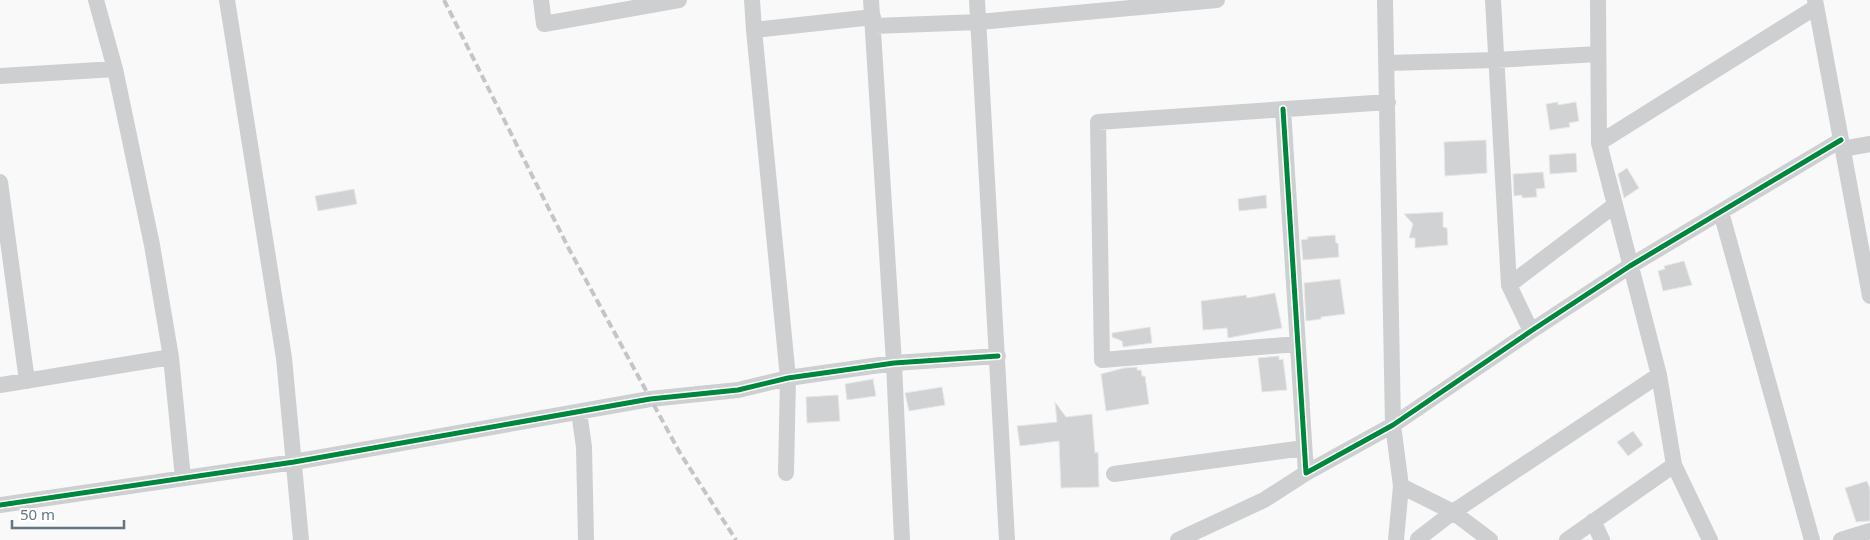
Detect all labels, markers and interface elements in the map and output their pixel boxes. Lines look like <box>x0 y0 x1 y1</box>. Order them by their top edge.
scale bar <box>12 498 125 530</box>
text: 50 m <box>20 504 55 524</box>

